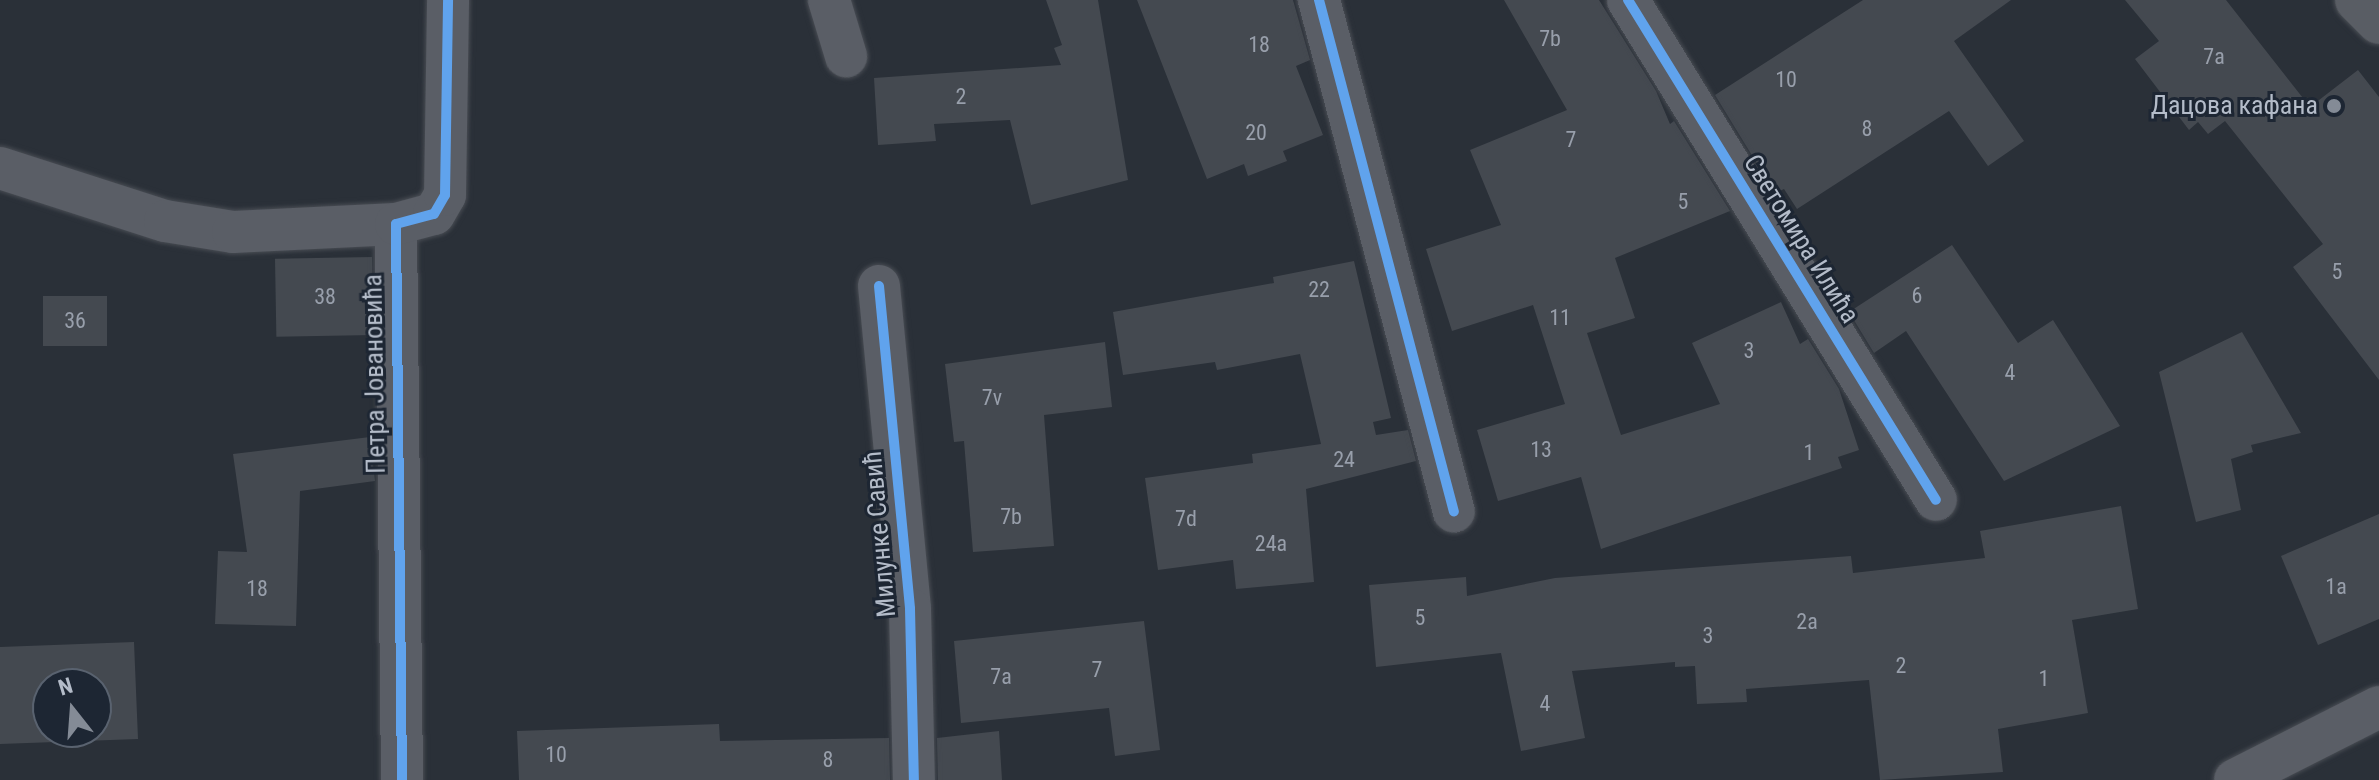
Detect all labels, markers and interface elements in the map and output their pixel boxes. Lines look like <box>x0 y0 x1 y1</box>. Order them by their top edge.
house number: 7b <box>1539 26 1561 52</box>
house number: 18 <box>1248 32 1270 58</box>
house number: 7a <box>2203 44 2225 70</box>
house number: 10 <box>1775 67 1797 93</box>
house number: 2 <box>956 84 966 110</box>
place label: Дацова кафана <box>2151 90 2318 122</box>
marker: Дацова кафана <box>2325 97 2343 115</box>
house number: 8 <box>1862 116 1872 142</box>
house number: 20 <box>1245 120 1267 146</box>
house number: 7 <box>1566 127 1576 153</box>
street label: Светомира Илића <box>1737 149 1865 329</box>
house number: 5 <box>1678 189 1688 215</box>
house number: 5 <box>2332 259 2342 285</box>
street label: Петра Јовановића <box>358 274 392 474</box>
house number: 22 <box>1308 277 1330 303</box>
house number: 6 <box>1912 283 1922 309</box>
house number: 38 <box>314 284 336 310</box>
house number: 11 <box>1549 305 1571 331</box>
house number: 36 <box>64 308 86 334</box>
house number: 3 <box>1744 338 1754 364</box>
house number: 4 <box>2005 360 2015 386</box>
house number: 7v <box>982 385 1002 411</box>
house number: 13 <box>1530 437 1552 463</box>
house number: 1 <box>1804 440 1814 466</box>
house number: 24 <box>1333 447 1355 473</box>
street label: Милунке Савић <box>857 449 903 619</box>
house number: 7b <box>1000 504 1022 530</box>
house number: 7d <box>1175 506 1197 532</box>
house number: 24a <box>1255 531 1287 557</box>
house number: 1a <box>2325 574 2347 600</box>
house number: 18 <box>246 576 268 602</box>
house number: 5 <box>1415 605 1425 631</box>
house number: 2a <box>1796 609 1818 635</box>
house number: 3 <box>1703 623 1713 649</box>
house number: 2 <box>1896 653 1906 679</box>
house number: 7 <box>1092 657 1102 683</box>
house number: 7a <box>990 664 1012 690</box>
house number: 1 <box>2039 666 2049 692</box>
north arrow <box>32 668 112 748</box>
text: N <box>55 673 76 700</box>
house number: 4 <box>1540 691 1550 717</box>
house number: 10 <box>545 742 567 768</box>
house number: 8 <box>823 747 833 773</box>

